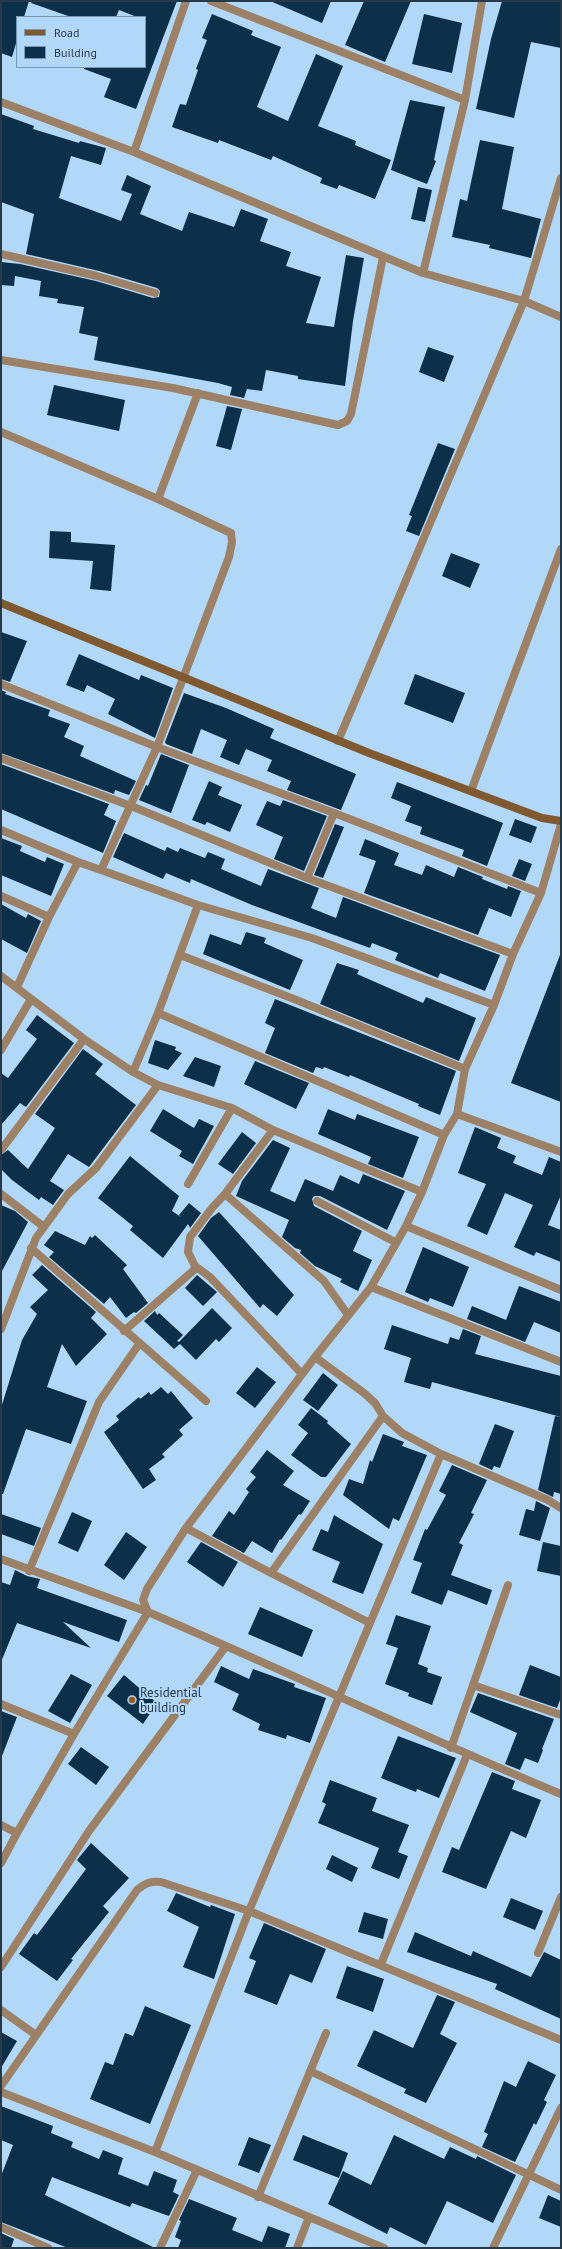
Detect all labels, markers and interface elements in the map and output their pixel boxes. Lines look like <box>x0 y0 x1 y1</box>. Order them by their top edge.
legend <box>16 16 146 68</box>
text: Road <box>54 25 79 40</box>
text: Building <box>54 45 97 60</box>
place label: Residential building <box>140 1685 202 1716</box>
marker: Residential building <box>127 1695 137 1705</box>

